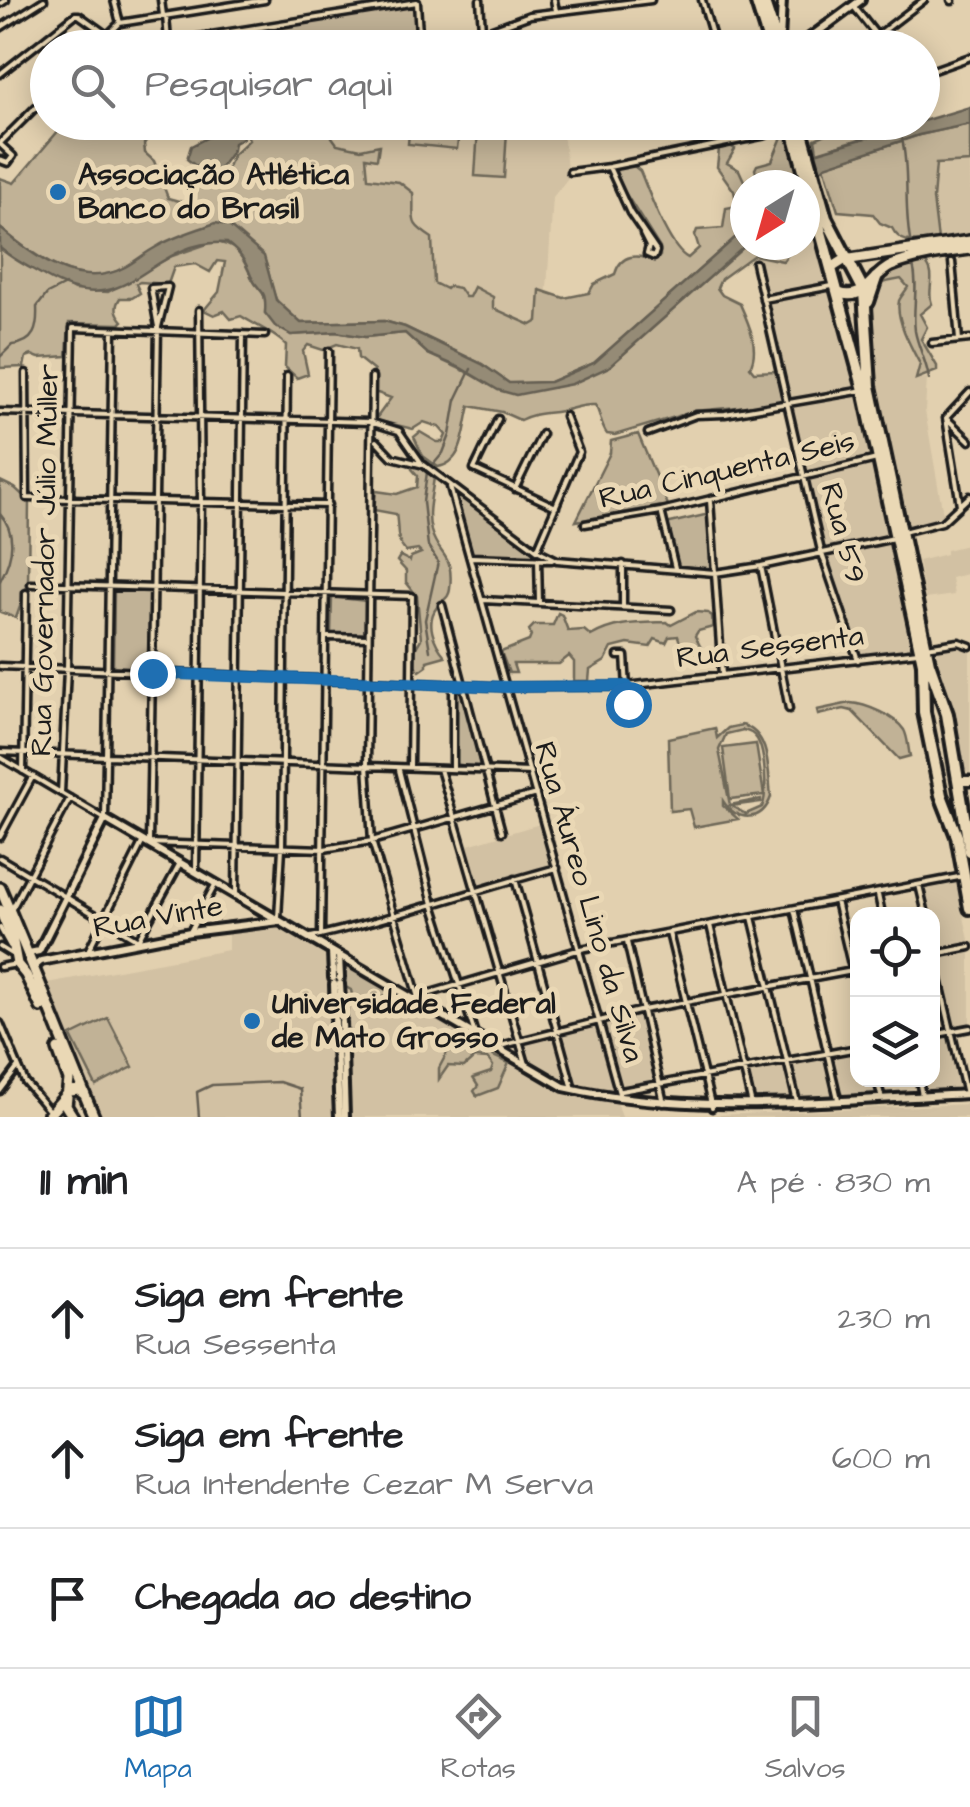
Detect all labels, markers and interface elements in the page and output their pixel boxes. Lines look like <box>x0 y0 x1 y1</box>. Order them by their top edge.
search box <box>30 30 940 140</box>
icon: search <box>65 58 120 113</box>
text: Pesquisar aqui <box>145 59 392 111</box>
place label: Associação Atlética Banco do Brasil <box>78 154 350 230</box>
north arrow <box>730 170 820 260</box>
marker: Associação Atlética Banco do Brasil <box>47 181 69 203</box>
street label: Rua Governador Júlio Müller <box>21 363 69 757</box>
street label: Rua Cinquenta Seis <box>595 420 859 520</box>
street label: Rua 59 <box>809 478 877 588</box>
street label: Rua Sessenta <box>674 615 866 679</box>
route end <box>130 651 176 697</box>
route start <box>606 682 652 728</box>
street label: Rua Áureo Lino da Silva <box>523 737 655 1067</box>
street label: Rua Vinte <box>90 885 226 949</box>
map controls <box>850 907 940 1087</box>
button: locate <box>850 907 940 997</box>
place label: Universidade Federal de Mato Grosso <box>271 983 556 1059</box>
button: layers <box>850 997 940 1087</box>
marker: Universidade Federal de Mato Grosso <box>241 1010 263 1032</box>
text: 11 min <box>40 1153 128 1211</box>
text: A pé · 830 m <box>737 1160 930 1205</box>
text: Siga em frente <box>135 1270 404 1322</box>
icon: ahead <box>40 1291 95 1346</box>
text: 230 m <box>838 1296 930 1341</box>
text: Rua Sessenta <box>135 1322 336 1367</box>
text: Siga em frente <box>135 1410 404 1462</box>
icon: ahead <box>40 1431 95 1486</box>
text: 600 m <box>832 1436 930 1481</box>
text: Rua Intendente Cezar M Serva <box>135 1462 593 1507</box>
icon: arrive <box>40 1571 95 1626</box>
text: Chegada ao destino <box>135 1572 471 1624</box>
tab: Mapa <box>124 1689 192 1788</box>
tab: Rotas <box>440 1689 516 1788</box>
tab: Salvos <box>765 1689 846 1788</box>

